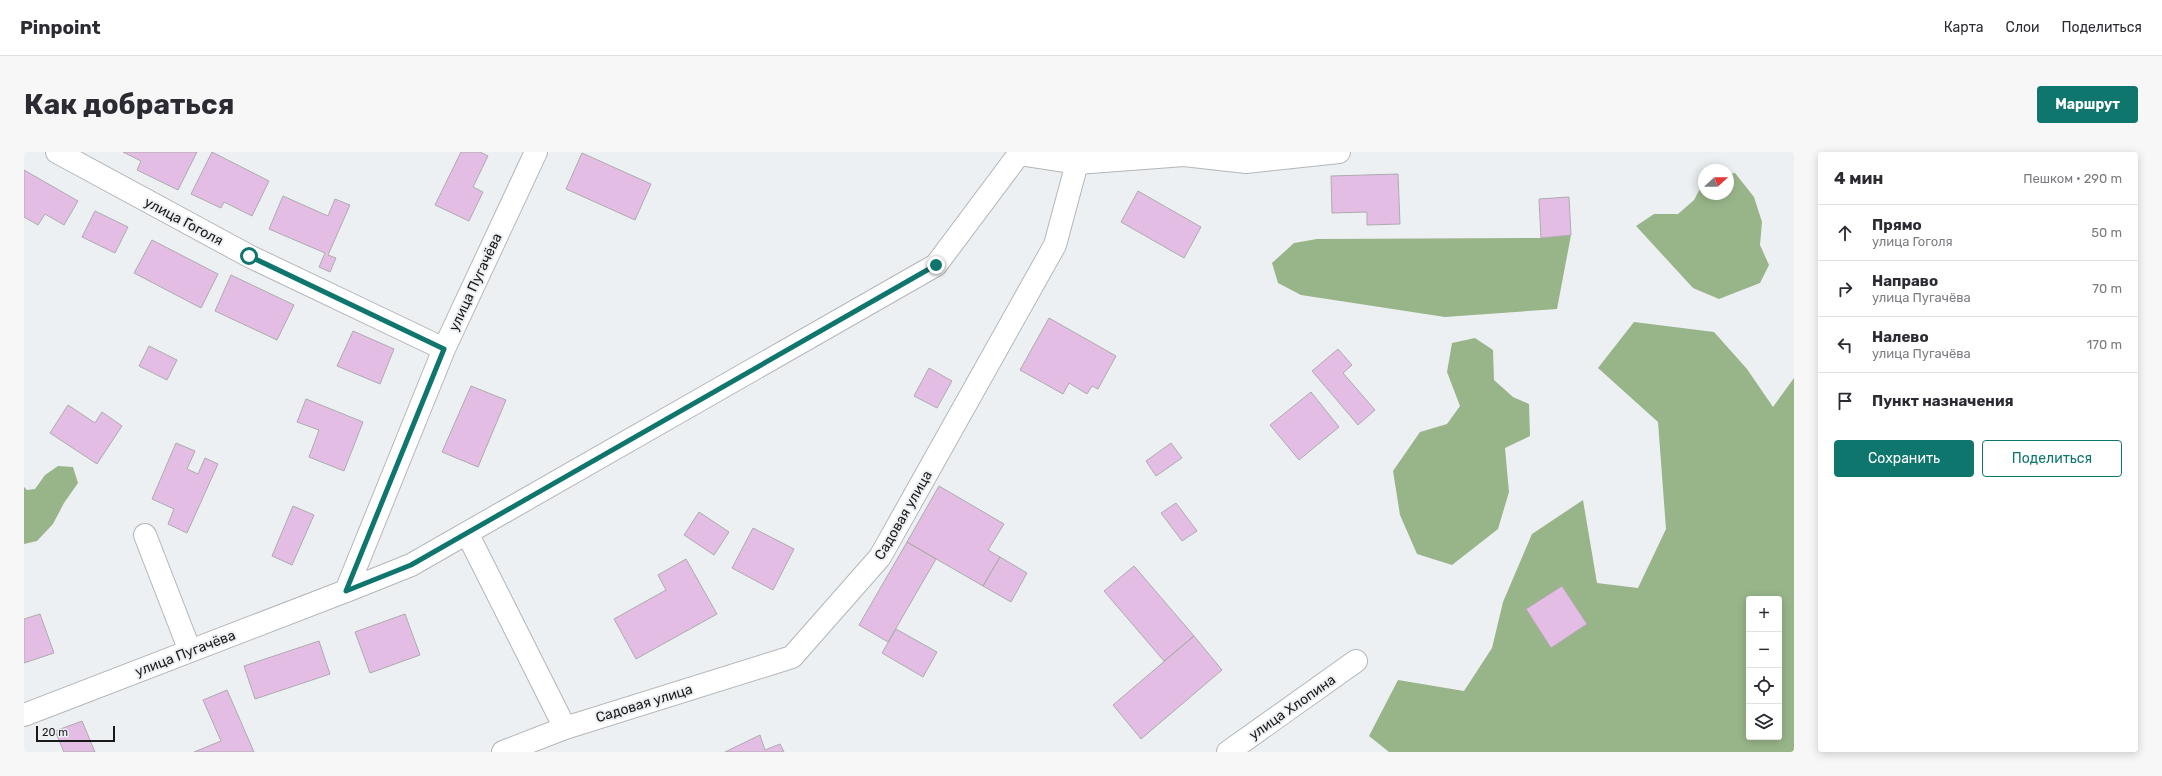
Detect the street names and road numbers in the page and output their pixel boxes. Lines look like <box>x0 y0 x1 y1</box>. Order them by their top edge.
street label: улица Гоголя <box>141 194 226 249</box>
street label: улица Пугачёва <box>445 230 506 334</box>
street label: Садовая улица <box>871 468 936 563</box>
street label: улица Пугачёва <box>133 626 238 680</box>
street label: улица Хлопина <box>1246 671 1339 744</box>
street label: Садовая улица <box>594 681 695 726</box>

